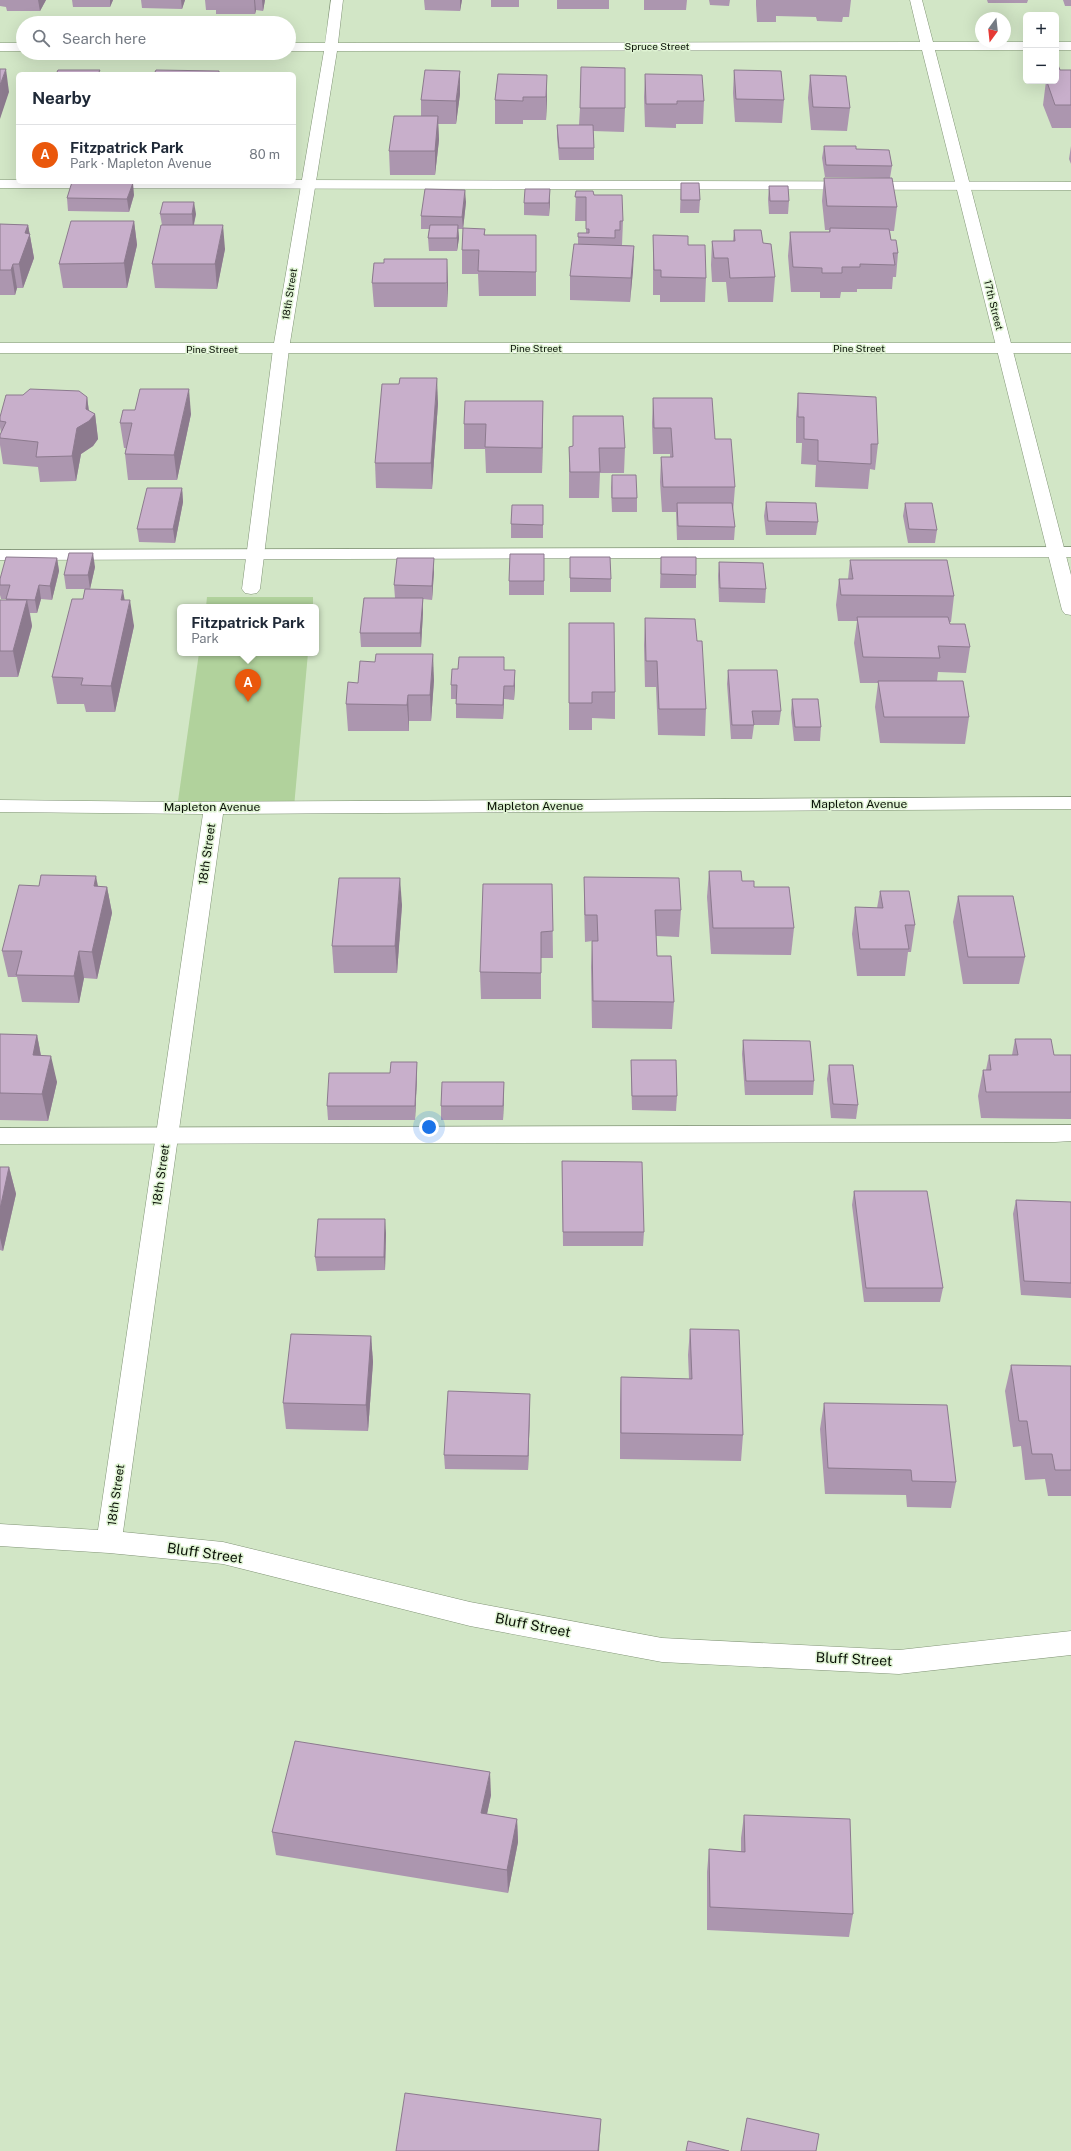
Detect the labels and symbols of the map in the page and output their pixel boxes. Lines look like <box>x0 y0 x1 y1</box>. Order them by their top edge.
north arrow <box>975 12 1011 48</box>
street label: Spruce Street <box>624 40 690 52</box>
street label: 18th Street <box>279 267 299 321</box>
street label: 17th Street <box>982 279 1006 331</box>
street label: Pine Street <box>510 342 562 354</box>
street label: Pine Street <box>833 342 885 354</box>
street label: Pine Street <box>186 343 238 355</box>
pin: A <box>235 669 261 702</box>
street label: Mapleton Avenue <box>811 797 907 811</box>
street label: Mapleton Avenue <box>487 799 583 813</box>
street label: Mapleton Avenue <box>164 800 260 814</box>
street label: 18th Street <box>196 822 218 886</box>
your location <box>419 1117 439 1137</box>
street label: 18th Street <box>150 1143 172 1207</box>
street label: 18th Street <box>105 1463 127 1527</box>
street label: Bluff Street <box>166 1540 244 1566</box>
street label: Bluff Street <box>494 1610 572 1640</box>
street label: Bluff Street <box>815 1649 893 1669</box>

